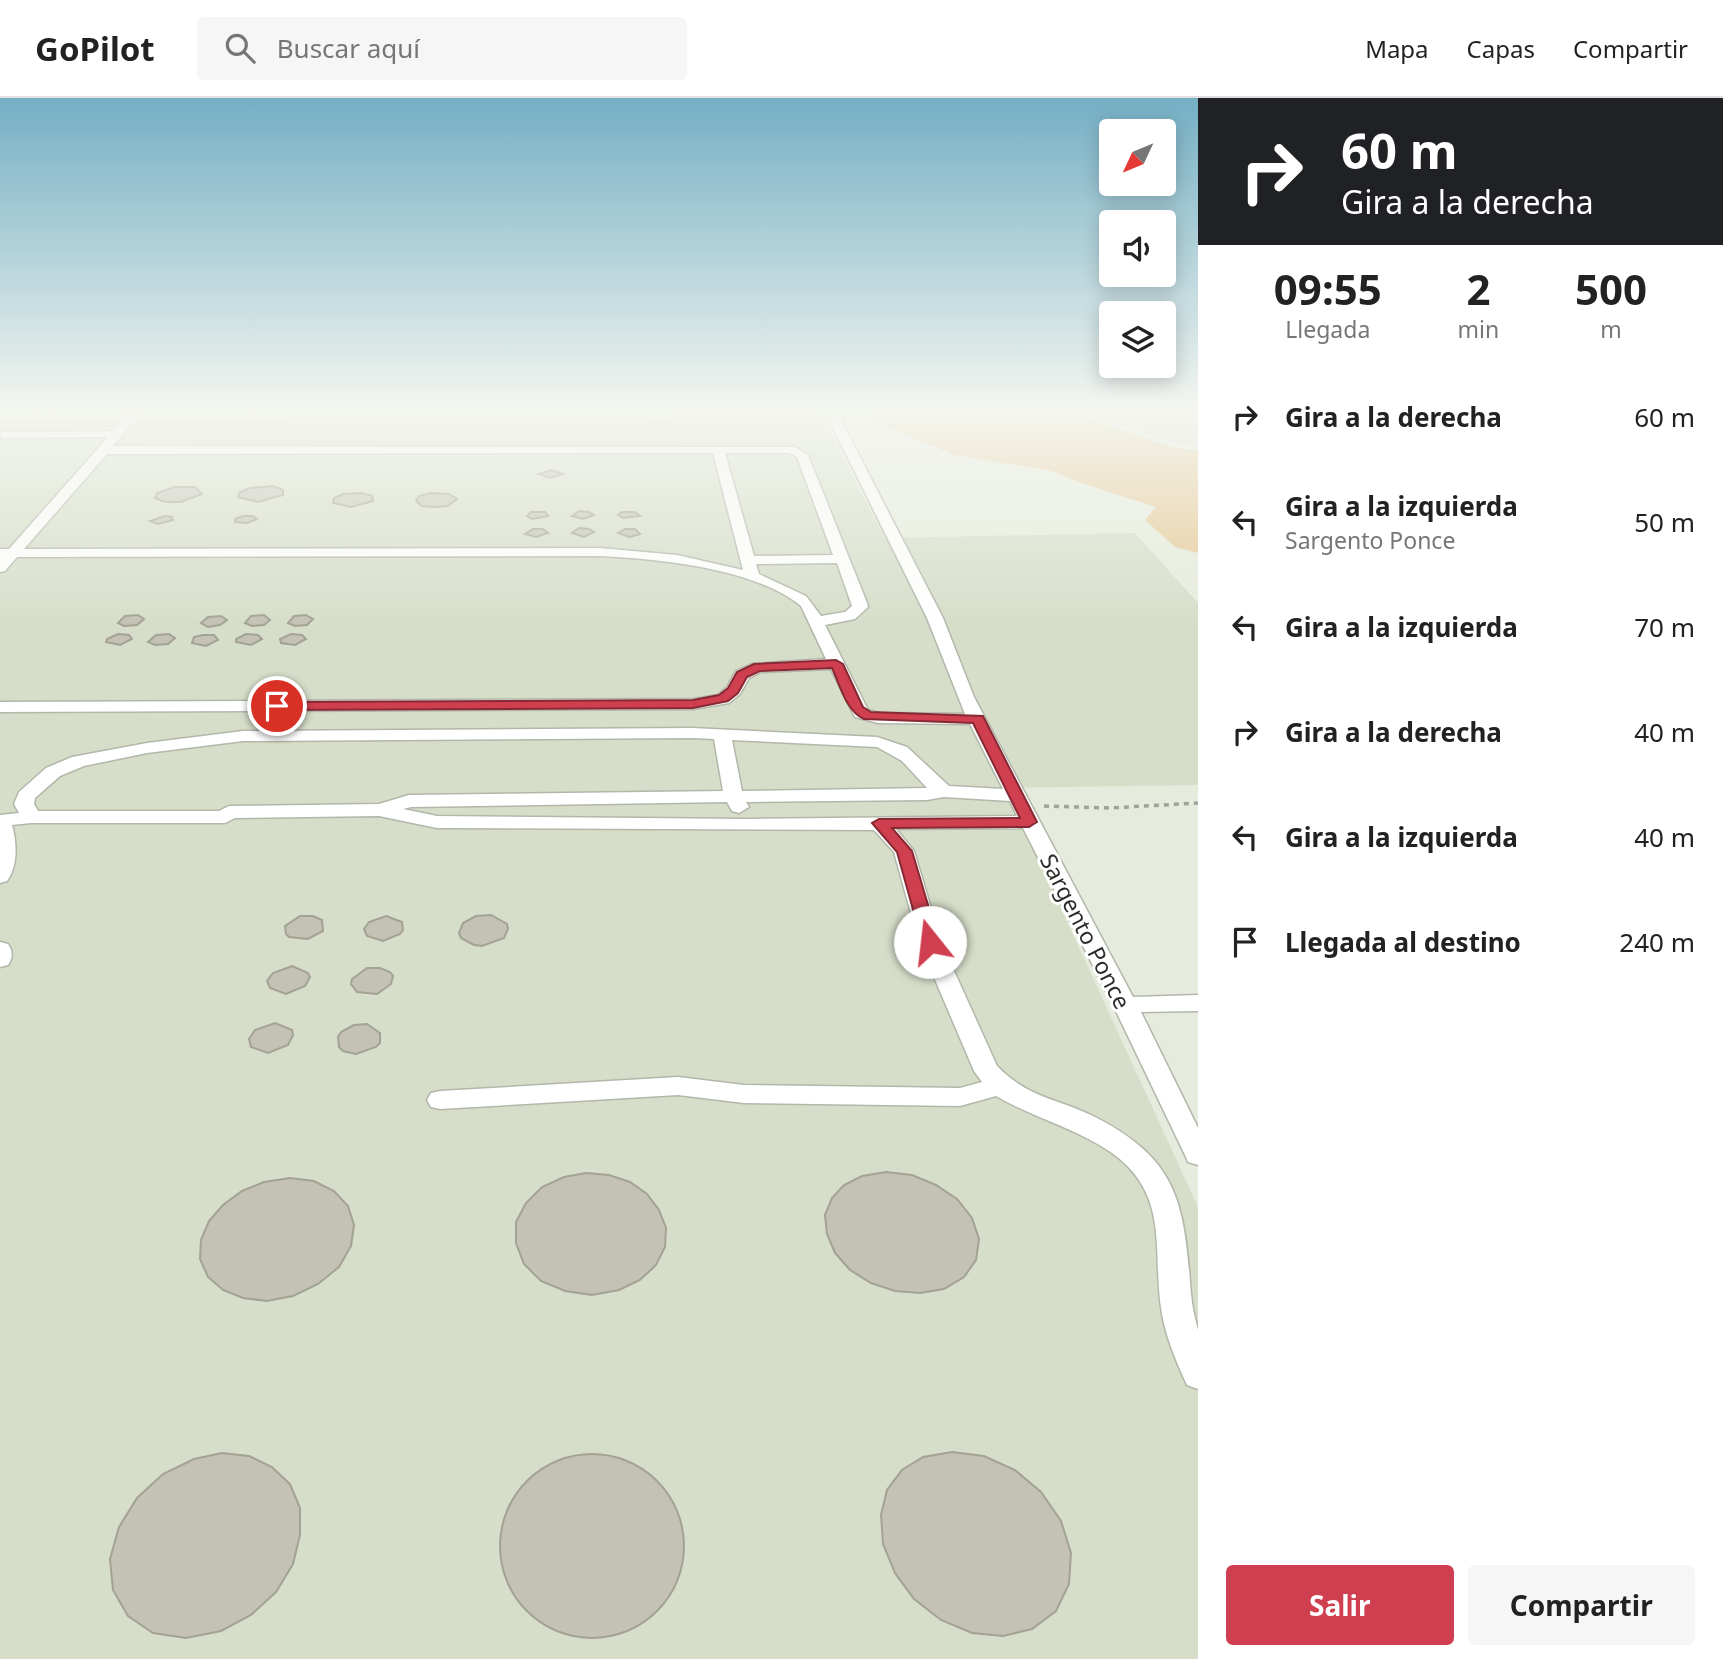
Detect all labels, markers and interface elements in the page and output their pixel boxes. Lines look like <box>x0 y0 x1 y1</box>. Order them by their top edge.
search box <box>197 17 687 80</box>
text: GoPilot <box>35 26 155 71</box>
icon: search <box>221 29 259 67</box>
text: Buscar aquí <box>277 30 420 66</box>
text: Mapa <box>1365 32 1429 65</box>
text: Capas <box>1467 32 1535 65</box>
text: Compartir <box>1573 32 1688 65</box>
text: 60 m <box>1341 117 1458 183</box>
north arrow <box>1099 119 1176 196</box>
map controls <box>1099 119 1176 378</box>
icon: right <box>1226 126 1317 217</box>
text: Gira a la derecha <box>1341 180 1594 223</box>
button: sound <box>1099 210 1176 287</box>
text: 09:55 <box>1274 260 1382 317</box>
text: 2 <box>1466 260 1490 317</box>
text: 500 <box>1575 260 1647 317</box>
button: layers <box>1099 301 1176 378</box>
text: Llegada <box>1285 313 1370 345</box>
text: min <box>1458 313 1499 345</box>
text: m <box>1600 313 1622 345</box>
icon: right <box>1226 398 1264 436</box>
text: Gira a la derecha <box>1285 399 1502 435</box>
text: 60 m <box>1634 399 1695 435</box>
text: Gira a la izquierda <box>1285 488 1518 524</box>
icon: left <box>1226 503 1264 541</box>
text: 50 m <box>1634 504 1695 540</box>
text: Sargento Ponce <box>1285 524 1455 556</box>
icon: left <box>1226 608 1264 646</box>
text: Gira a la izquierda <box>1285 609 1518 645</box>
text: 70 m <box>1634 609 1695 645</box>
pin <box>247 676 307 736</box>
icon: arrive <box>258 687 296 725</box>
icon: right <box>1226 713 1264 751</box>
text: Gira a la derecha <box>1285 714 1502 750</box>
text: 40 m <box>1634 714 1695 750</box>
icon: left <box>1226 818 1264 856</box>
text: Gira a la izquierda <box>1285 819 1518 855</box>
text: 40 m <box>1634 819 1695 855</box>
street label: Sargento Ponce <box>1033 848 1139 1014</box>
position arrow <box>893 905 967 979</box>
icon: arrive <box>1226 923 1264 961</box>
text: Llegada al destino <box>1285 924 1521 960</box>
text: 240 m <box>1619 924 1695 960</box>
button: Salir <box>1226 1565 1454 1645</box>
button: Compartir <box>1468 1565 1695 1645</box>

